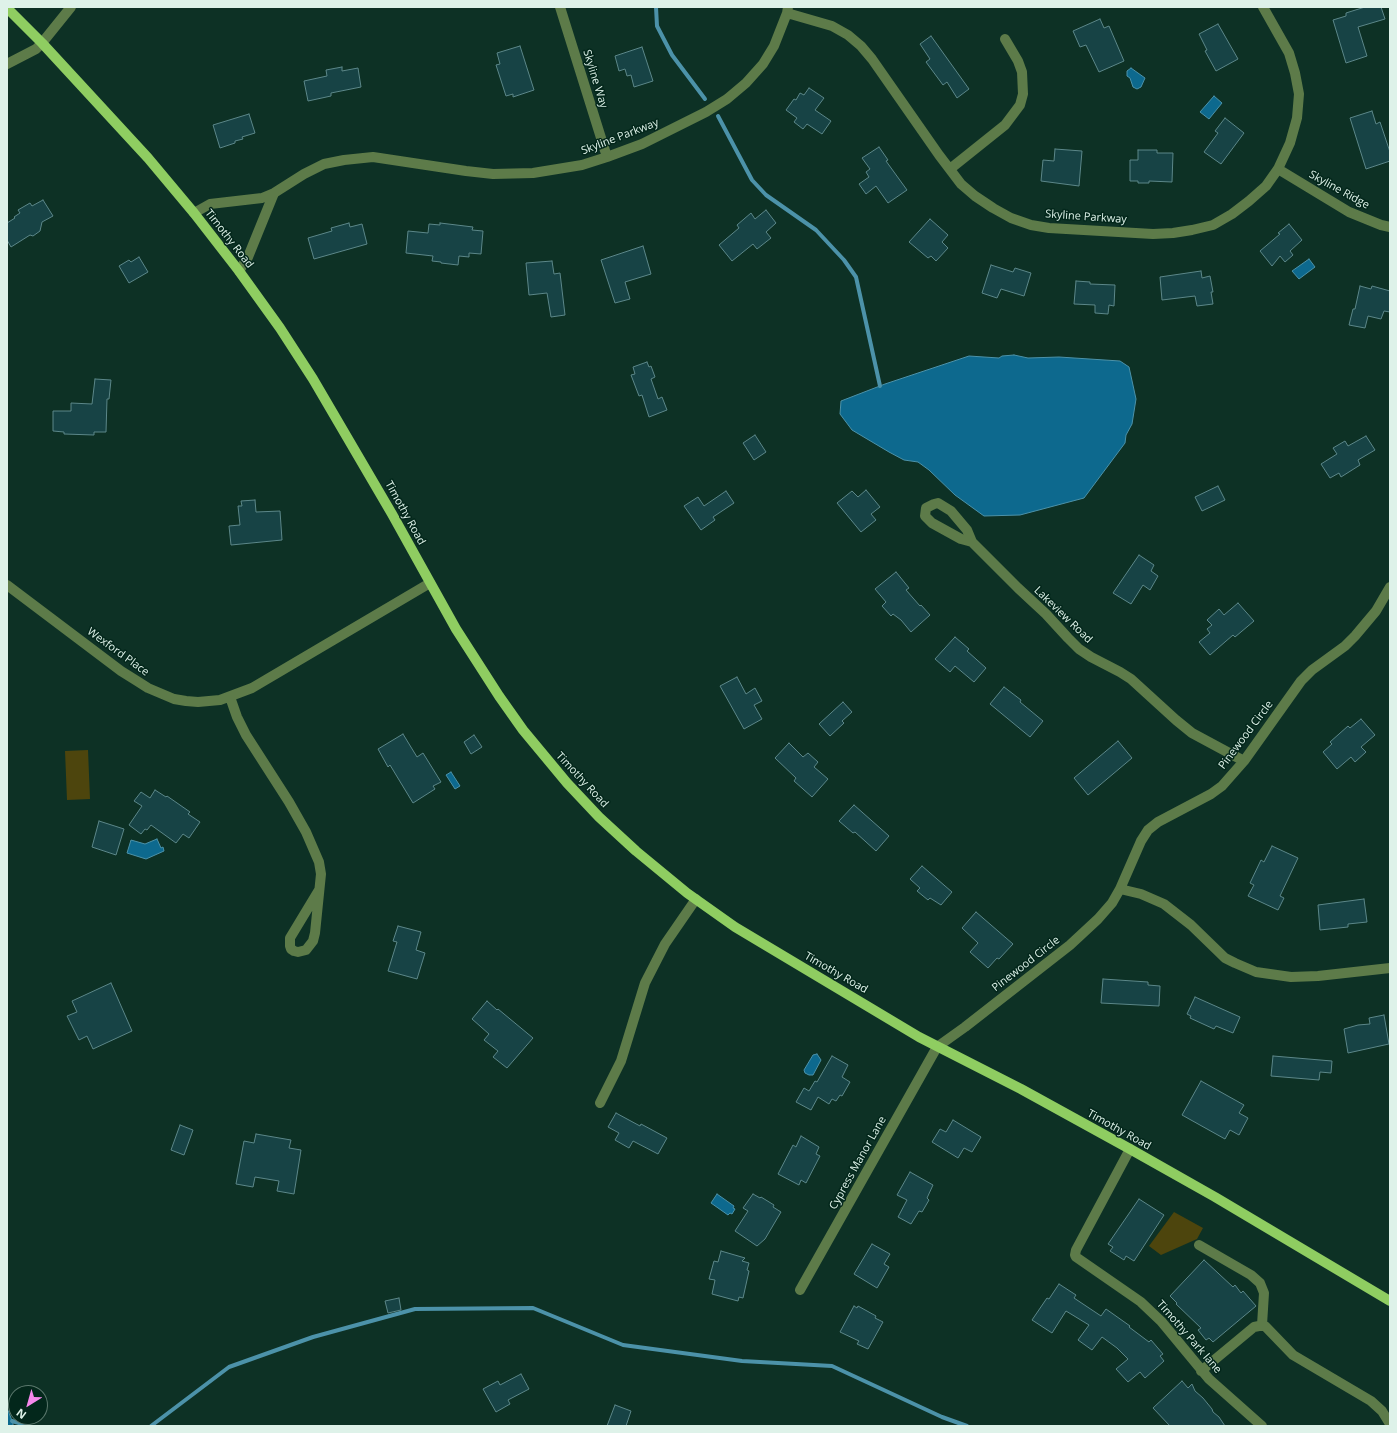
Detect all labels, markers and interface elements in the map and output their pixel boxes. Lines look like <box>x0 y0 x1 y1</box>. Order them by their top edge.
street label: Skyline Way <box>580 48 610 110</box>
street label: Skyline Parkway <box>579 116 661 158</box>
street label: Skyline Ridge <box>1306 168 1372 212</box>
street label: Timothy Road <box>202 207 256 271</box>
street label: Skyline Parkway <box>1045 208 1127 226</box>
street label: Timothy Road <box>382 479 428 547</box>
street label: Lakeview Road <box>1031 584 1095 646</box>
street label: Wexford Place <box>84 625 152 679</box>
street label: Pinewood Circle <box>1216 698 1276 772</box>
street label: Timothy Road <box>553 750 611 810</box>
street label: Pinewood Circle <box>990 934 1062 994</box>
street label: Timothy Road <box>802 950 870 996</box>
street label: Timothy Road <box>1085 1107 1153 1153</box>
street label: Cypress Manor Lane <box>827 1114 889 1212</box>
street label: Timothy Park lane <box>1154 1298 1224 1376</box>
north arrow <box>8 1385 48 1425</box>
text: N <box>13 1406 29 1423</box>

